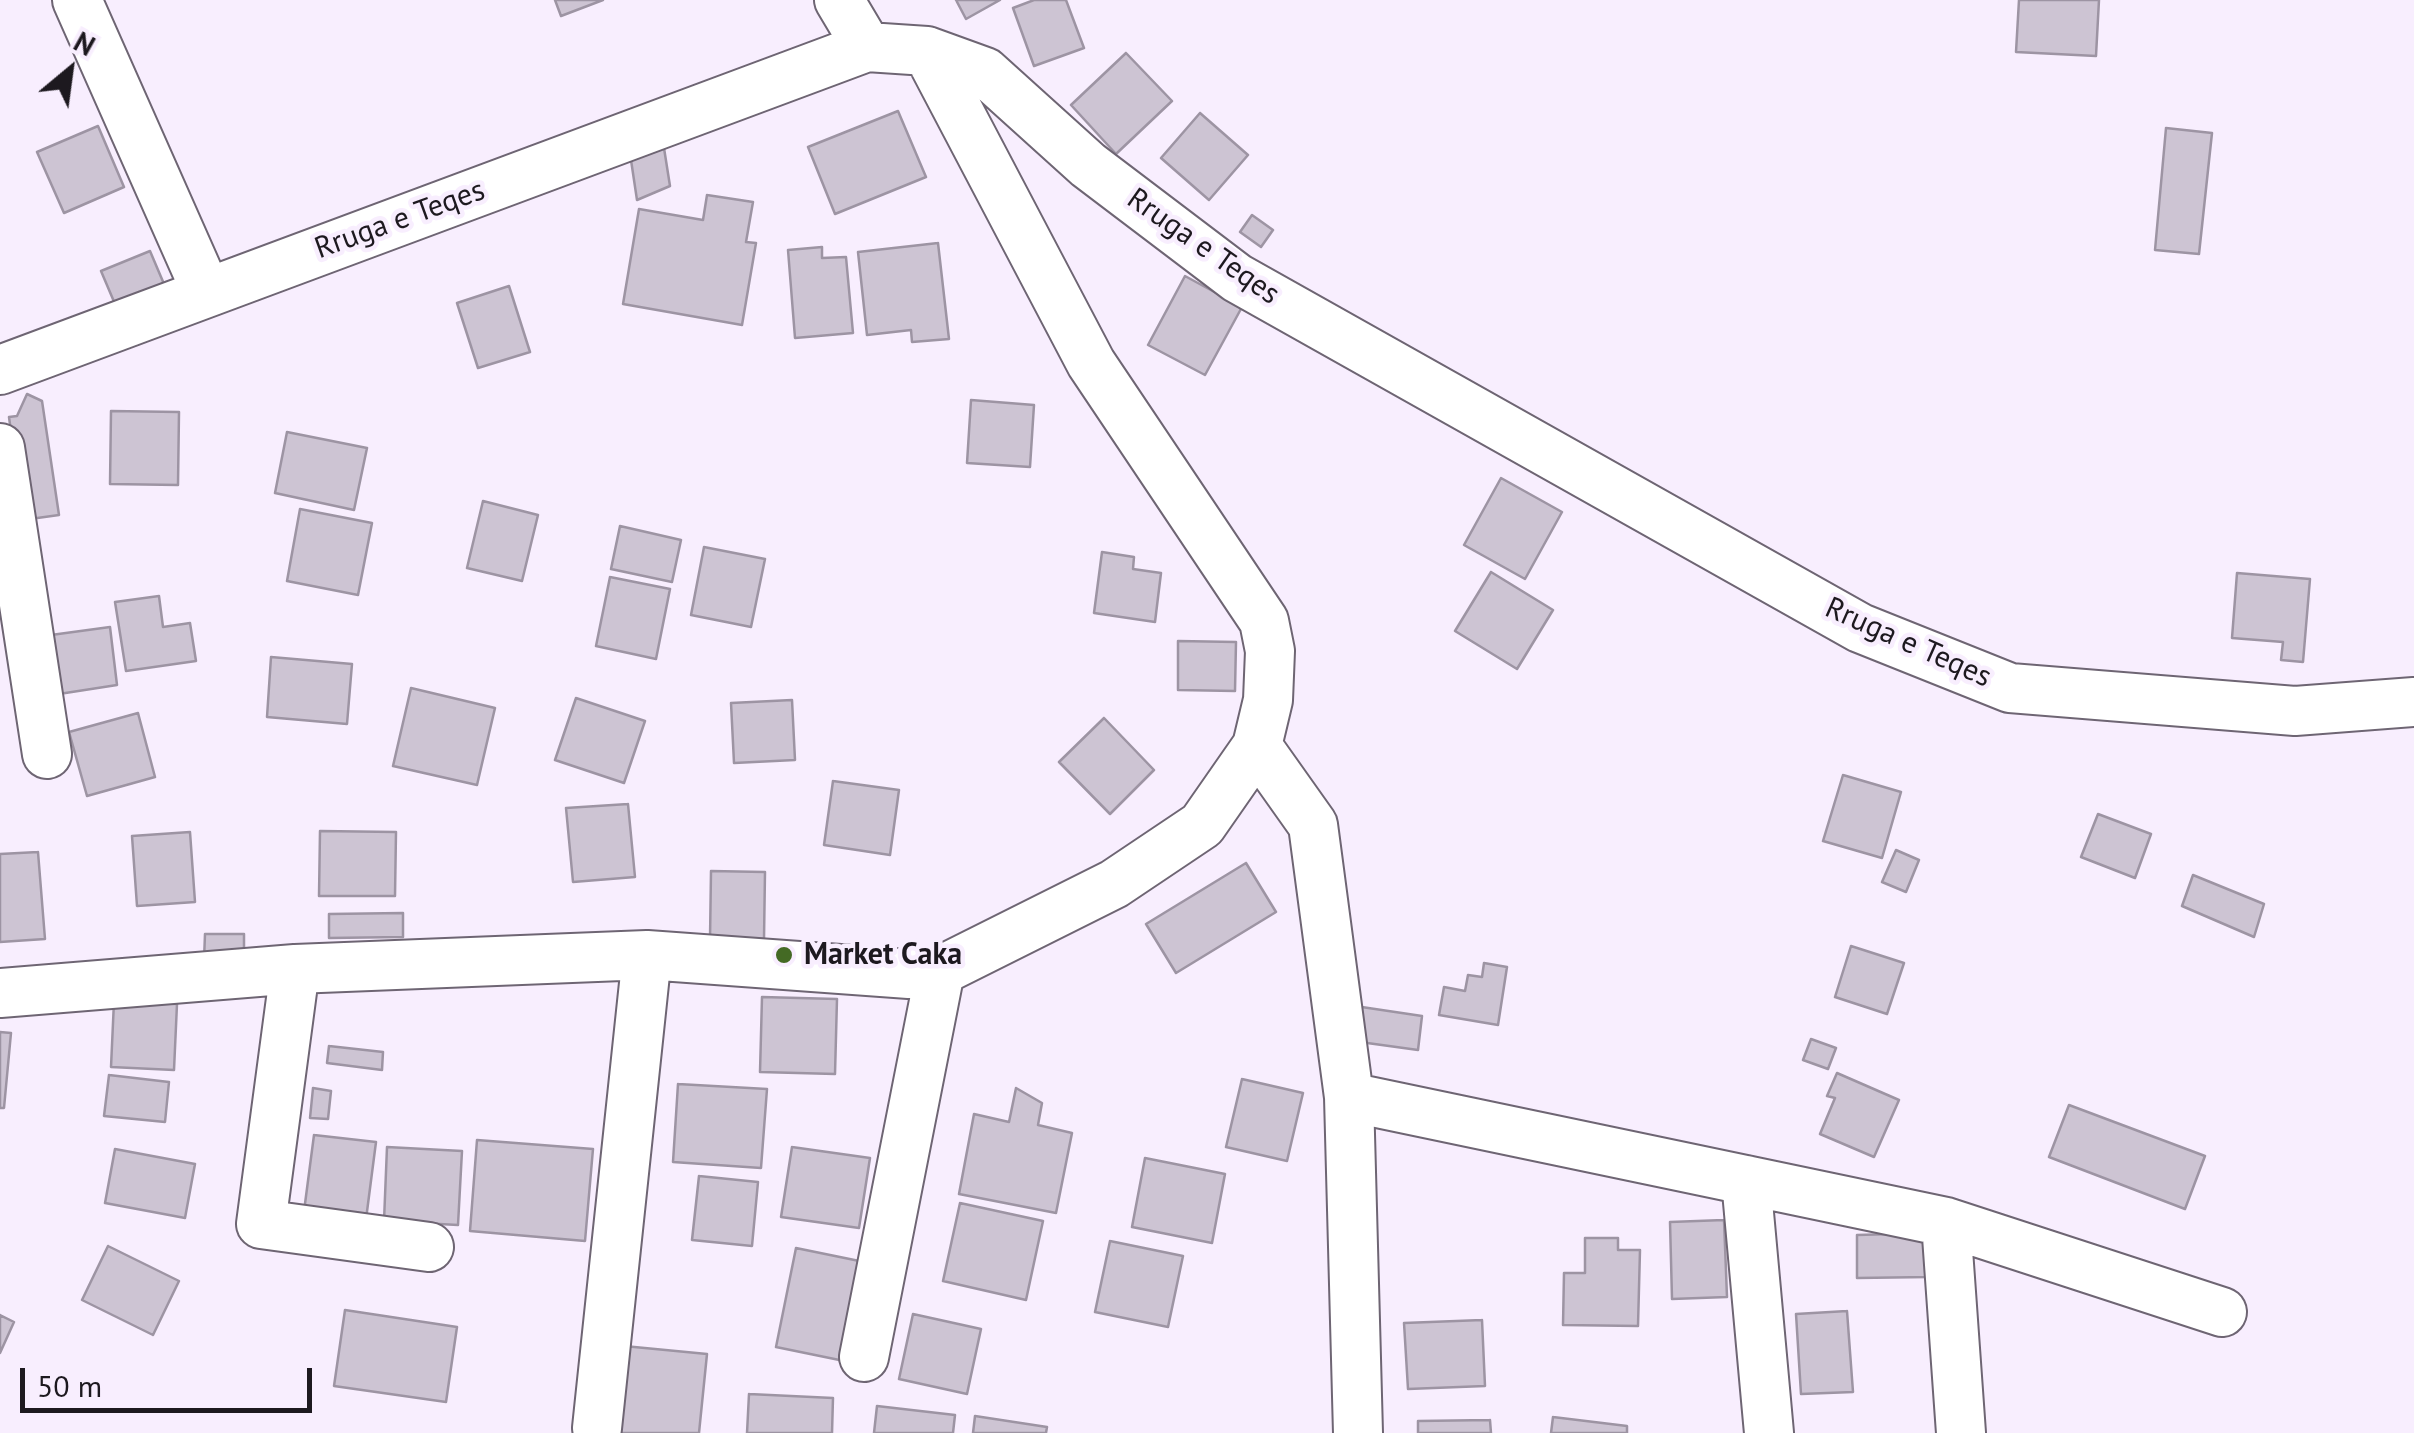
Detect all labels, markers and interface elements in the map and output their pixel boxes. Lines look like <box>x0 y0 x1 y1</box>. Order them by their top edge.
north arrow <box>20 20 120 120</box>
text: N <box>68 23 102 64</box>
street label: Rruga e Teqes <box>310 173 490 267</box>
street label: Rruga e Teqes <box>1120 181 1286 313</box>
street label: Rruga e Teqes <box>1819 590 1997 696</box>
place label: Market Caka <box>804 937 962 973</box>
marker: Market Caka <box>773 944 795 966</box>
scale bar <box>25 1348 318 1410</box>
text: 50 m <box>37 1366 102 1405</box>

